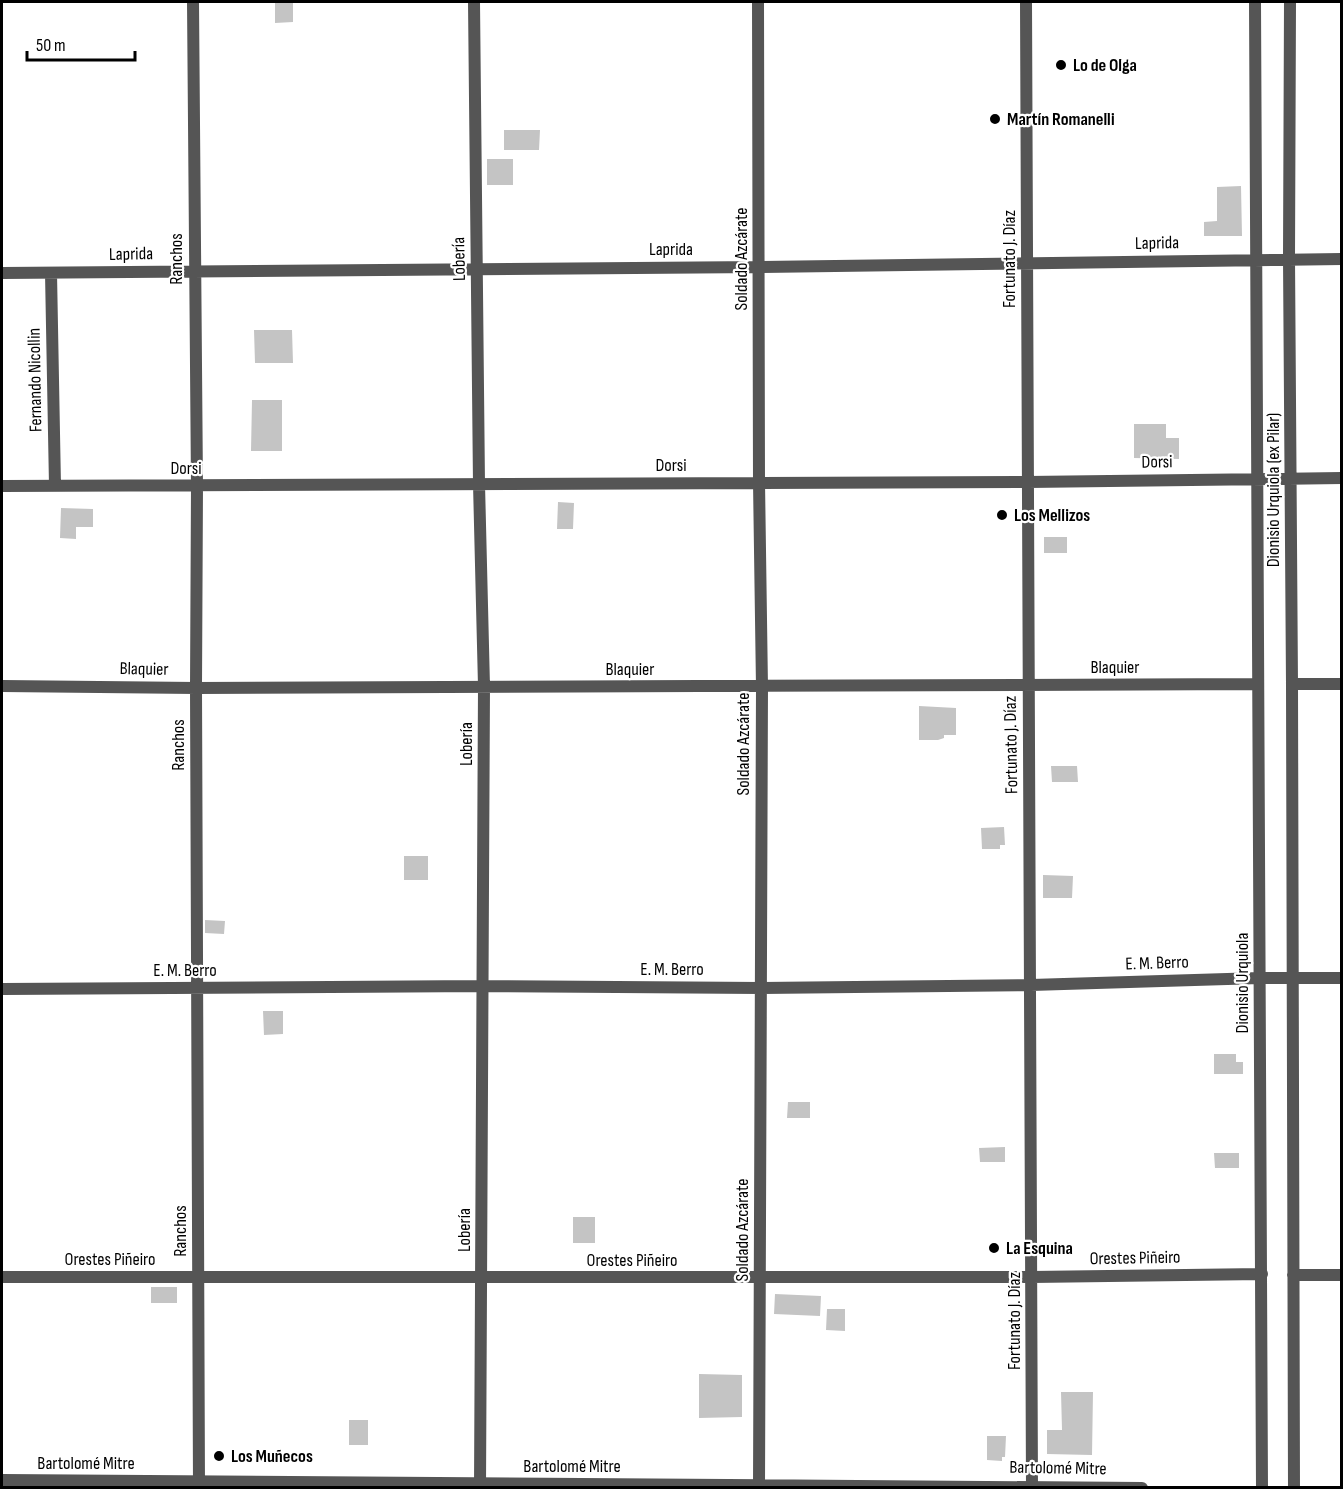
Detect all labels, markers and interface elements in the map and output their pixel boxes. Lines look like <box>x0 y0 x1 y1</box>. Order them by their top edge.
scale bar <box>27 24 135 62</box>
text: 50 m <box>36 35 66 56</box>
place label: Lo de Olga <box>1073 55 1137 76</box>
marker: Lo de Olga <box>1054 58 1068 72</box>
place label: Martín Romanelli <box>1007 109 1115 130</box>
marker: Martín Romanelli <box>988 112 1002 126</box>
street label: Soldado Azcárate <box>731 207 752 311</box>
street label: Fortunato J. Díaz <box>999 209 1020 308</box>
street label: Laprida <box>1135 232 1179 254</box>
street label: Ranchos <box>166 233 187 285</box>
street label: Lobería <box>448 237 470 281</box>
street label: Laprida <box>649 239 693 260</box>
street label: Laprida <box>109 243 153 265</box>
street label: Fernando Nicollin <box>24 328 46 432</box>
street label: Dionisio Urquiola (ex Pilar) <box>1263 413 1284 567</box>
street label: Dorsi <box>1141 451 1173 473</box>
street label: Dorsi <box>655 455 687 476</box>
street label: Dorsi <box>170 458 202 479</box>
place label: Los Mellizos <box>1014 505 1090 526</box>
marker: Los Mellizos <box>995 508 1009 522</box>
street label: Blaquier <box>1090 657 1140 678</box>
street label: Blaquier <box>119 658 169 680</box>
street label: Blaquier <box>605 659 655 680</box>
street label: Soldado Azcárate <box>733 692 754 796</box>
street label: Fortunato J. Díaz <box>1000 695 1022 794</box>
street label: Ranchos <box>168 719 189 771</box>
street label: Lobería <box>456 722 477 766</box>
street label: Dionisio Urquiola <box>1232 933 1253 1033</box>
street label: E. M. Berro <box>1125 951 1189 975</box>
street label: E. M. Berro <box>640 959 704 980</box>
street label: E. M. Berro <box>153 960 217 981</box>
street label: Soldado Azcárate <box>732 1178 753 1282</box>
street label: Ranchos <box>170 1205 191 1257</box>
street label: Lobería <box>454 1208 475 1252</box>
place label: La Esquina <box>1006 1238 1073 1259</box>
marker: La Esquina <box>987 1241 1001 1255</box>
street label: Orestes Piñeiro <box>1089 1247 1181 1269</box>
street label: Orestes Piñeiro <box>65 1249 155 1270</box>
street label: Orestes Piñeiro <box>587 1250 677 1271</box>
street label: Fortunato J. Díaz <box>1004 1271 1025 1370</box>
place label: Los Muñecos <box>231 1446 313 1467</box>
marker: Los Muñecos <box>212 1449 226 1463</box>
street label: Bartolomé Mitre <box>37 1453 135 1474</box>
street label: Bartolomé Mitre <box>523 1456 621 1477</box>
street label: Bartolomé Mitre <box>1009 1457 1107 1479</box>

